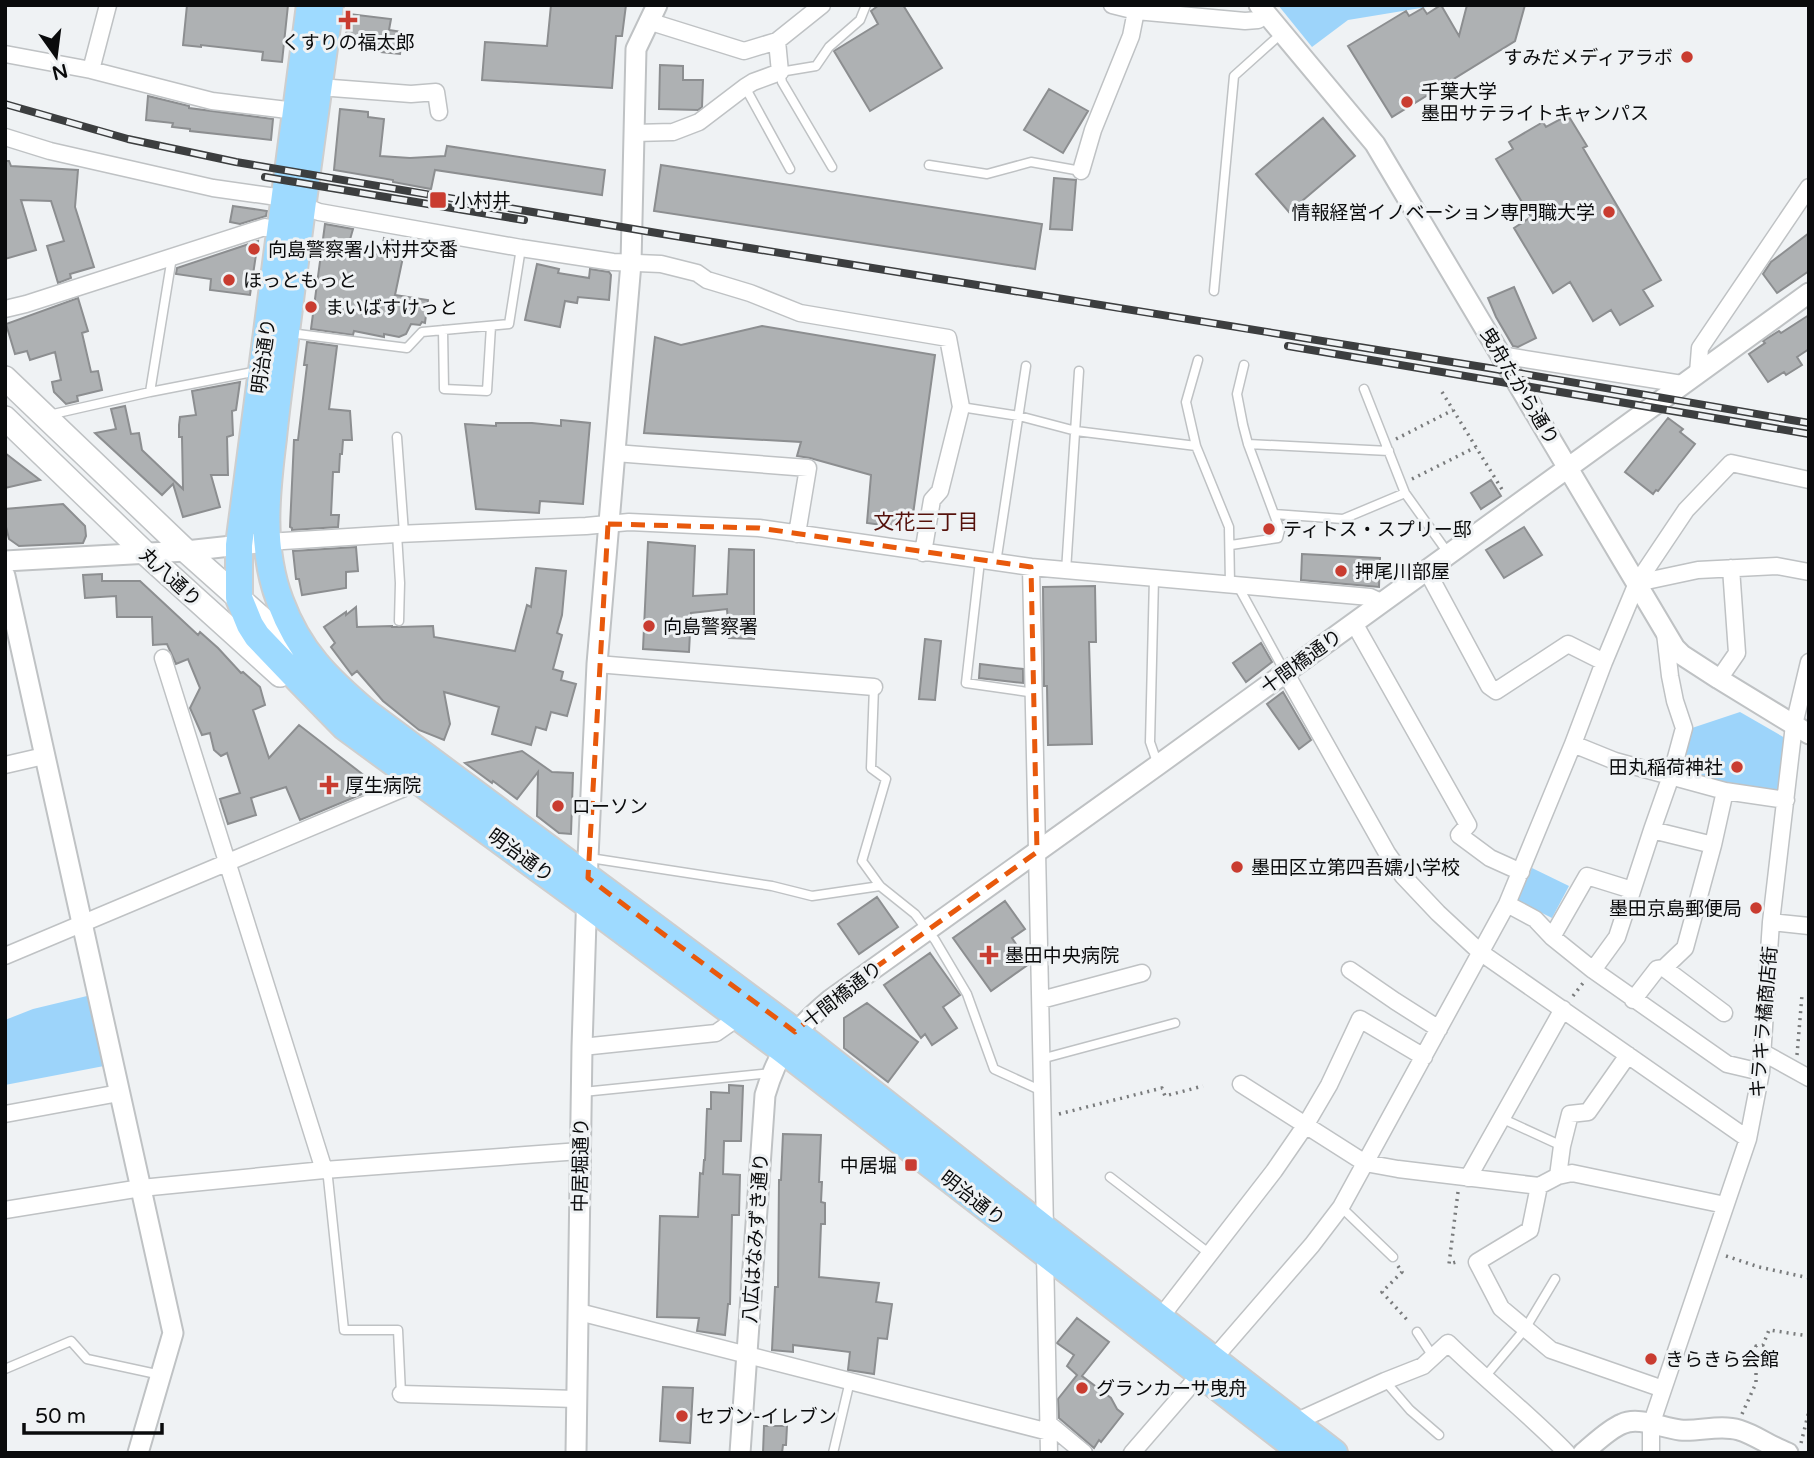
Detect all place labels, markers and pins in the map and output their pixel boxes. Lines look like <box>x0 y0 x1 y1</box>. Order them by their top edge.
marker: くすりの福太郎 <box>340 12 356 28</box>
place label: くすりの福太郎 <box>281 32 415 54</box>
place label: すみだメディアラボ <box>1503 47 1673 69</box>
marker: すみだメディアラボ <box>1679 49 1695 65</box>
place label: 千葉大学 墨田サテライトキャンパス <box>1421 81 1649 125</box>
marker: 千葉大学 墨田サテライトキャンパス <box>1399 94 1415 110</box>
marker: 小村井 <box>428 190 448 210</box>
place label: 小村井 <box>454 190 511 212</box>
place label: 情報経営イノベーション専門職大学 <box>1291 202 1595 224</box>
marker: 情報経営イノベーション専門職大学 <box>1601 204 1617 220</box>
place label: 向島警察署小村井交番 <box>268 239 458 261</box>
marker: 向島警察署小村井交番 <box>246 241 262 257</box>
place label: ほっともっと <box>243 270 357 292</box>
marker: ほっともっと <box>221 272 237 288</box>
place label: まいばすけっと <box>325 297 458 319</box>
marker: まいばすけっと <box>303 299 319 315</box>
place label: ティトス・スプリー邸 <box>1283 519 1472 541</box>
marker: ティトス・スプリー邸 <box>1261 521 1277 537</box>
place label: 押尾川部屋 <box>1355 561 1450 583</box>
marker: 押尾川部屋 <box>1333 563 1349 579</box>
place label: 向島警察署 <box>663 616 758 638</box>
marker: 向島警察署 <box>641 618 657 634</box>
place label: 田丸稲荷神社 <box>1609 757 1723 779</box>
marker: 田丸稲荷神社 <box>1729 759 1745 775</box>
marker: 厚生病院 <box>319 775 339 795</box>
place label: 厚生病院 <box>345 775 421 797</box>
place label: ローソン <box>572 796 648 818</box>
marker: ローソン <box>550 798 566 814</box>
place label: 墨田区立第四吾嬬小学校 <box>1251 857 1460 879</box>
marker: 墨田区立第四吾嬬小学校 <box>1229 859 1245 875</box>
place label: 墨田京島郵便局 <box>1609 898 1742 920</box>
marker: 墨田京島郵便局 <box>1748 900 1764 916</box>
marker: 墨田中央病院 <box>979 945 999 965</box>
place label: 墨田中央病院 <box>1005 945 1119 967</box>
place label: 中居堀 <box>840 1155 897 1177</box>
marker: 中居堀 <box>903 1157 919 1173</box>
place label: きらきら会館 <box>1665 1349 1779 1371</box>
marker: きらきら会館 <box>1643 1351 1659 1367</box>
place label: グランカーサ曳舟 <box>1096 1378 1248 1400</box>
marker: グランカーサ曳舟 <box>1074 1380 1090 1396</box>
place label: セブン-イレブン <box>696 1406 837 1428</box>
marker: セブン-イレブン <box>674 1408 690 1424</box>

